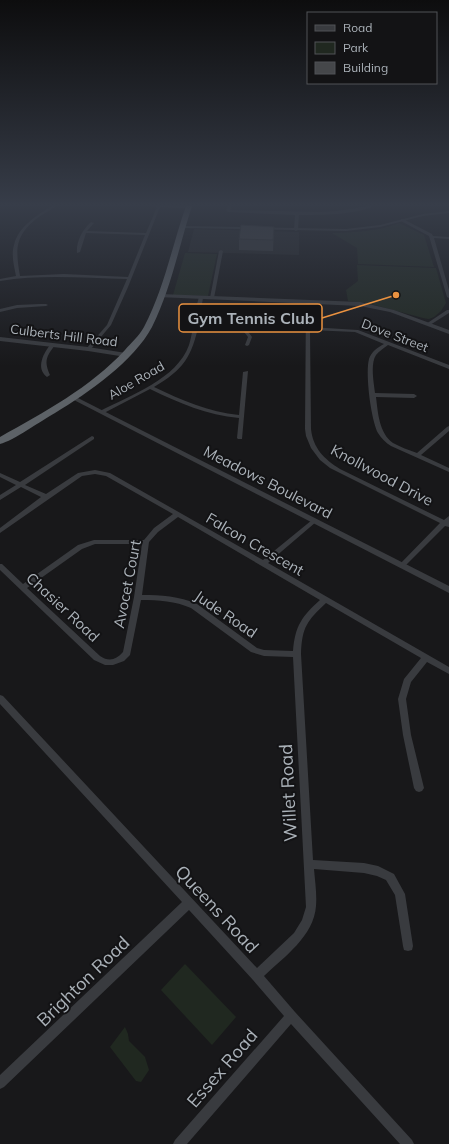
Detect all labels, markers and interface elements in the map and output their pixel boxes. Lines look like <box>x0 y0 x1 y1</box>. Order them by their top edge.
legend <box>307 12 437 84</box>
text: Road <box>343 20 372 35</box>
text: Park <box>343 40 369 55</box>
text: Building <box>343 60 388 75</box>
callout: Gym Tennis Club <box>179 304 322 332</box>
text: Gym Tennis Club <box>187 308 315 328</box>
street label: Dove Street <box>359 315 431 355</box>
street label: Culberts Hill Road <box>9 320 119 350</box>
street label: Aloe Road <box>105 357 167 403</box>
street label: Knollwood Drive <box>328 440 436 510</box>
street label: Meadows Boulevard <box>200 441 336 523</box>
street label: Falcon Crescent <box>203 508 307 580</box>
street label: Avocet Court <box>109 538 145 630</box>
street label: Chasier Road <box>22 568 104 646</box>
street label: Jude Road <box>191 586 261 642</box>
street label: Willet Road <box>274 744 302 842</box>
street label: Queens Road <box>170 860 264 958</box>
street label: Brighton Road <box>32 931 134 1031</box>
street label: Essex Road <box>182 1024 262 1112</box>

